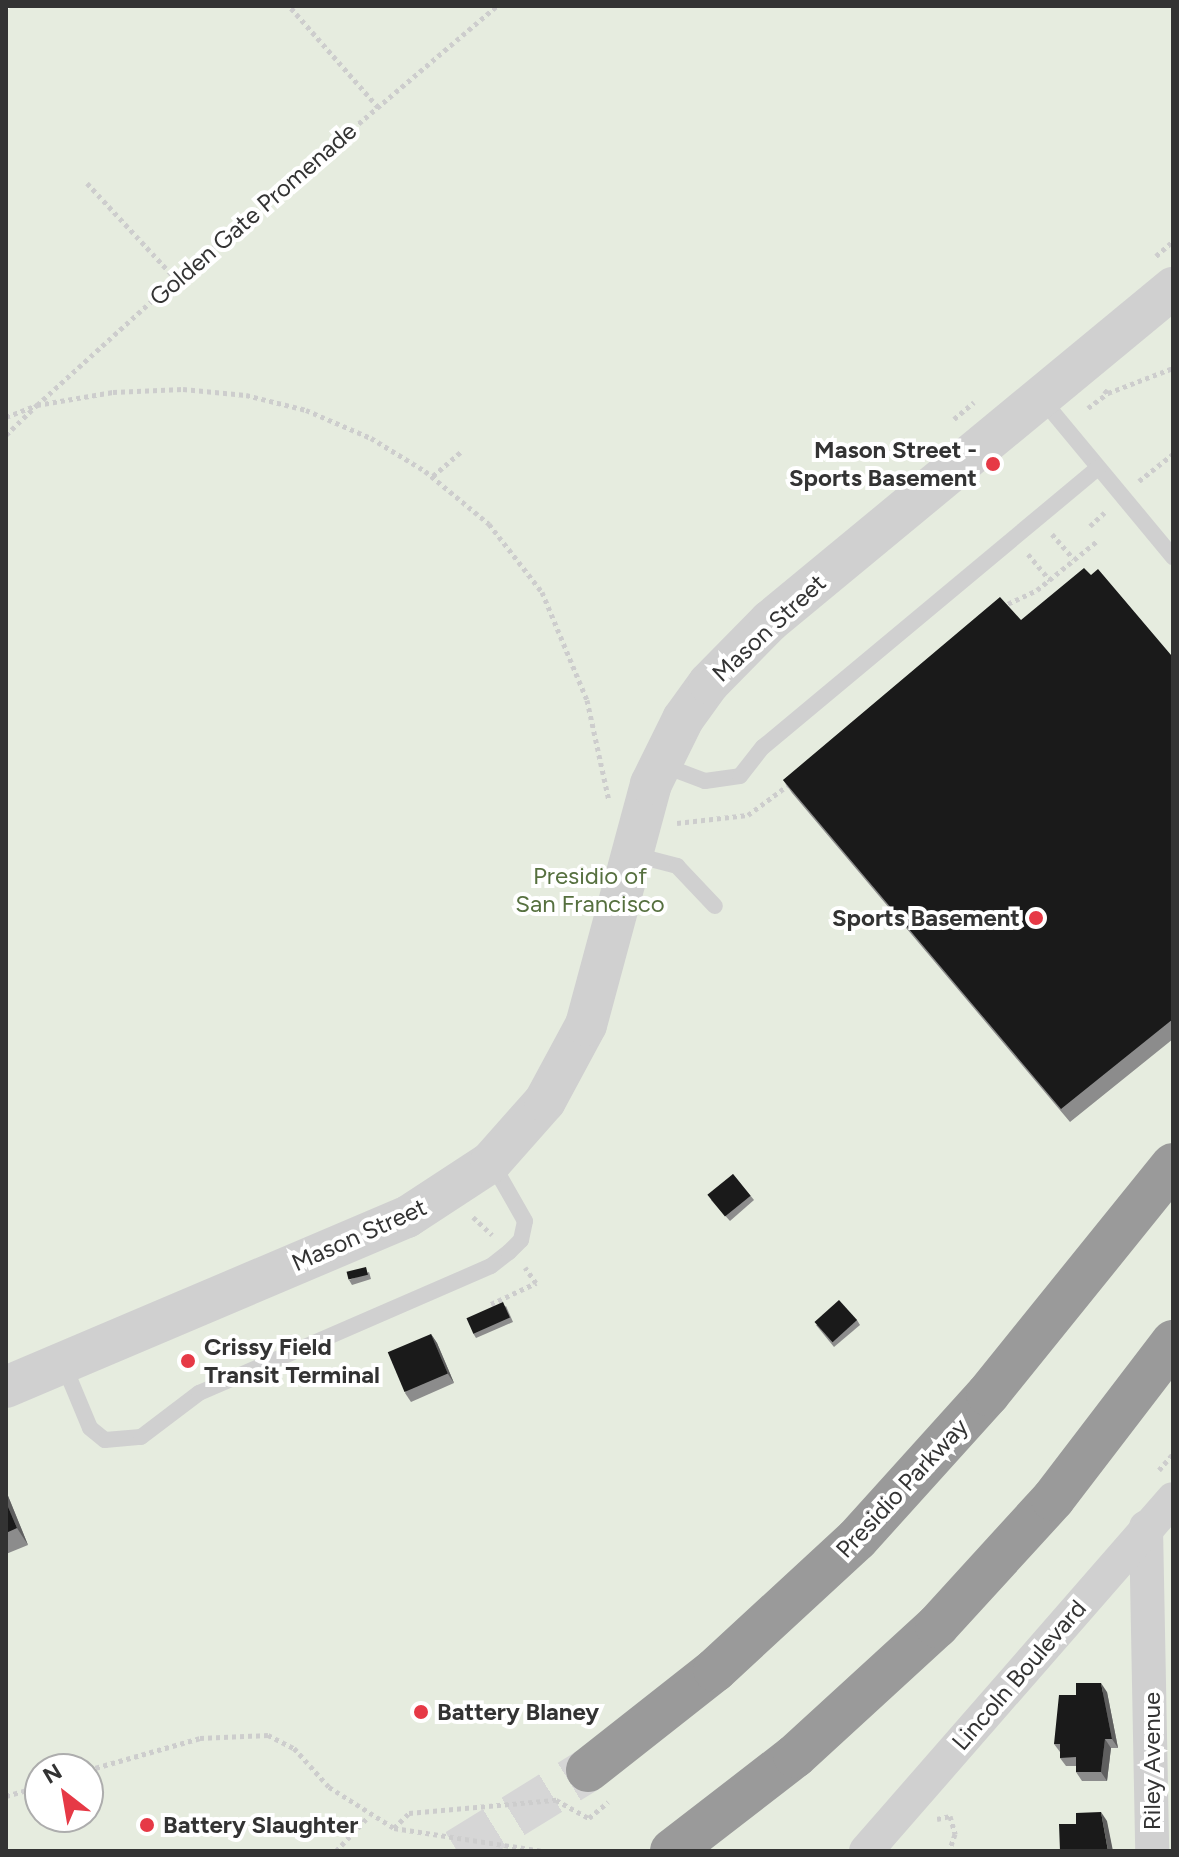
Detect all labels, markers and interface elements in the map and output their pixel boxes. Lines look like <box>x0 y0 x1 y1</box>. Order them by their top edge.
street label: Golden Gate Promenade <box>144 116 362 312</box>
place label: Mason Street - Sports Basement <box>789 436 977 492</box>
marker: Mason Street - Sports Basement <box>984 455 1002 473</box>
street label: Mason Street <box>706 568 832 688</box>
park label: Presidio of San Francisco <box>515 862 665 918</box>
place label: Sports Basement <box>832 904 1020 932</box>
marker: Sports Basement <box>1027 909 1045 927</box>
street label: Mason Street <box>287 1193 431 1277</box>
place label: Crissy Field Transit Terminal <box>204 1333 380 1389</box>
marker: Crissy Field Transit Terminal <box>179 1352 197 1370</box>
street label: Presidio Parkway <box>830 1412 974 1564</box>
street label: Lincoln Boulevard <box>946 1594 1092 1756</box>
street label: Riley Avenue <box>1138 1692 1166 1830</box>
place label: Battery Blaney <box>437 1698 599 1726</box>
marker: Battery Blaney <box>412 1703 430 1721</box>
north arrow <box>24 1753 104 1833</box>
text: N <box>38 1758 67 1790</box>
place label: Battery Slaughter <box>163 1811 358 1839</box>
marker: Battery Slaughter <box>138 1816 156 1834</box>

